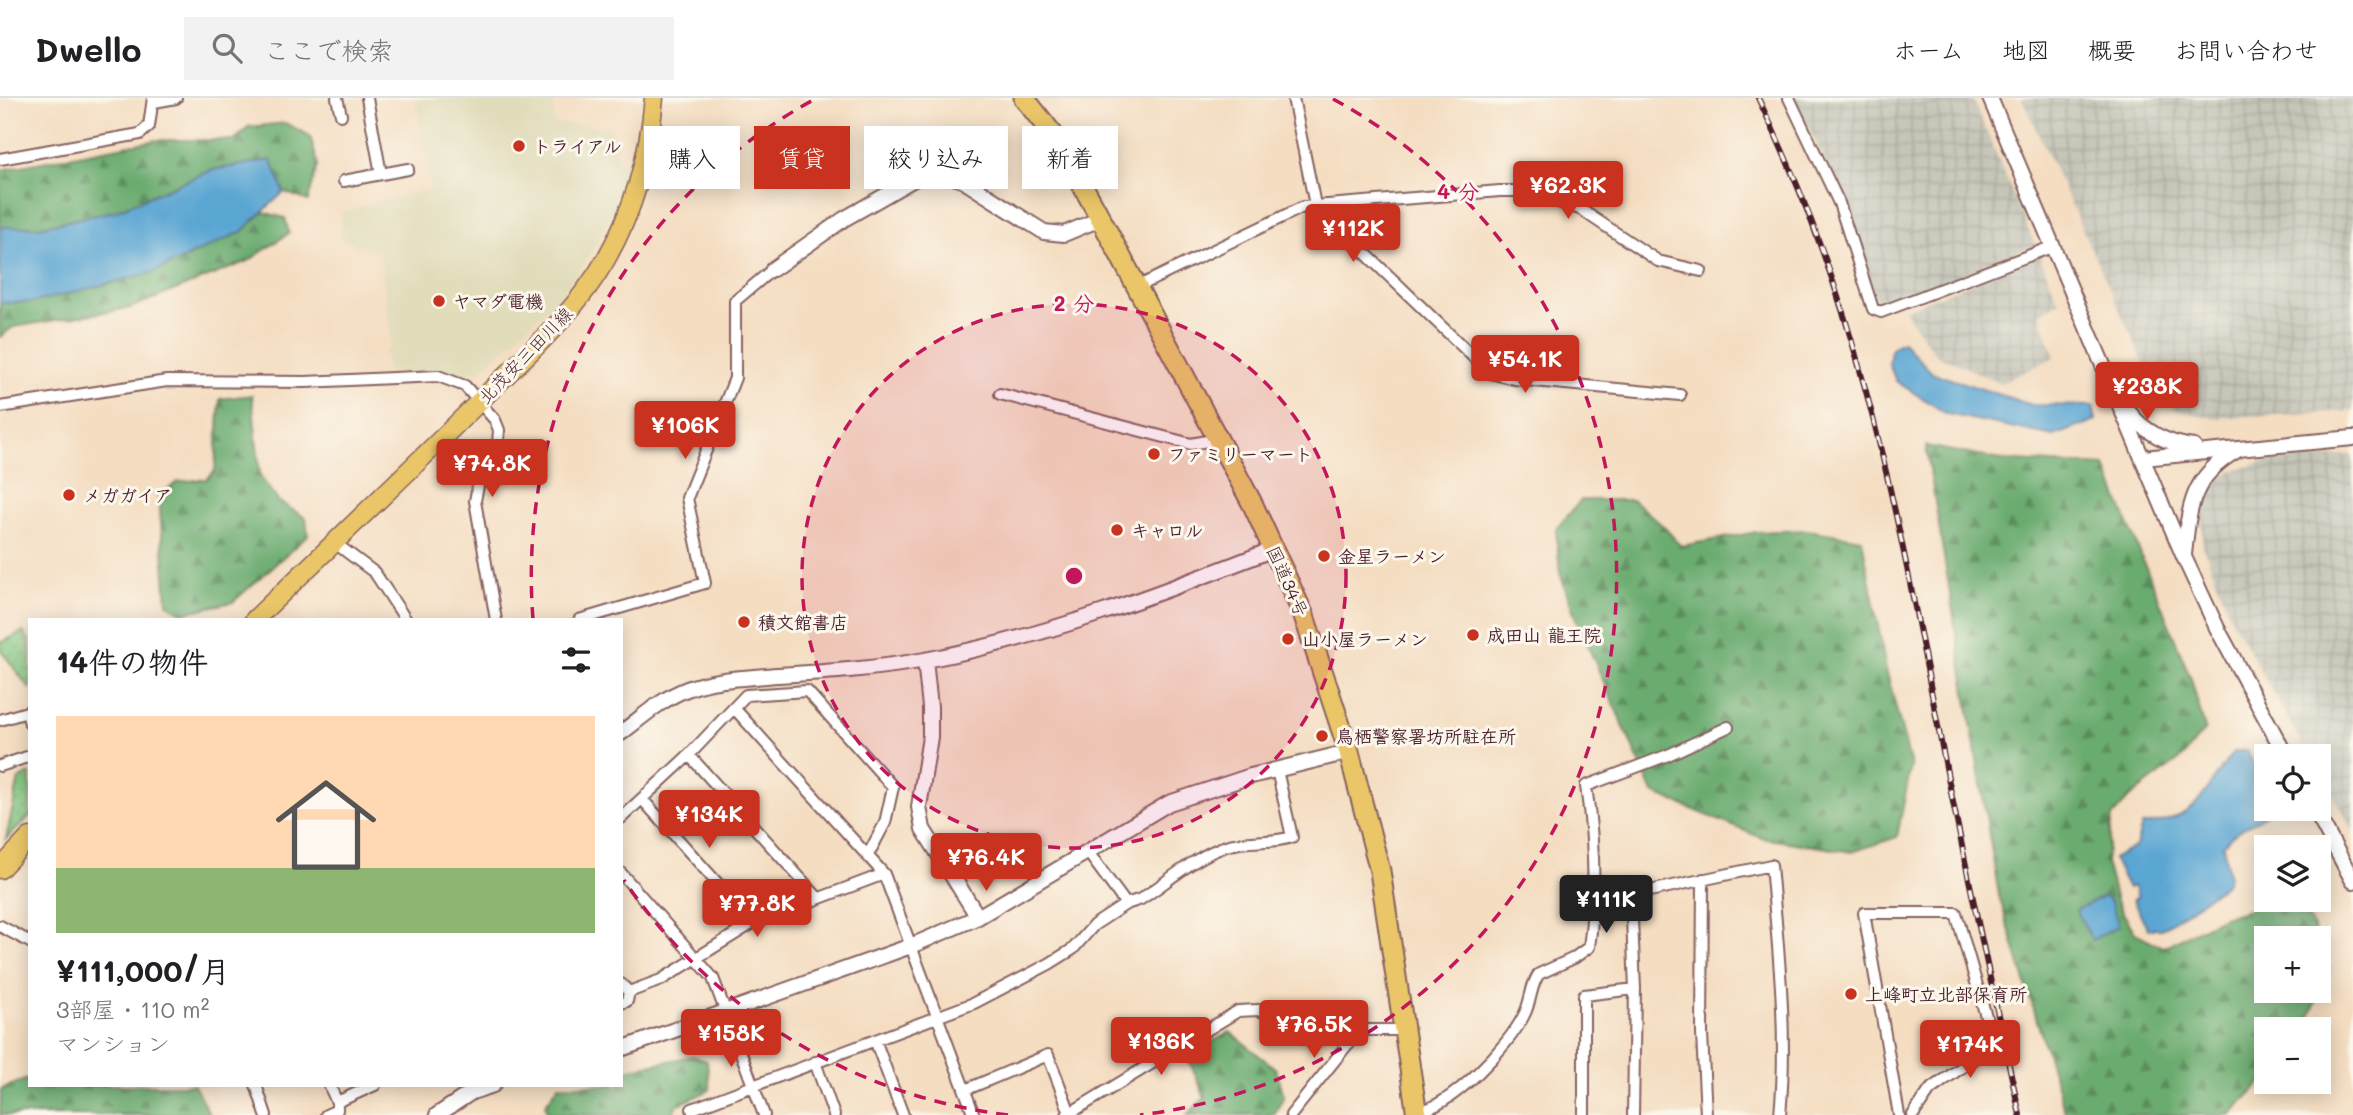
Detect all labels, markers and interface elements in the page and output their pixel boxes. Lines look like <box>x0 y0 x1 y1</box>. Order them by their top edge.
search box <box>184 17 674 80</box>
text: Dwello <box>35 27 142 70</box>
icon: search <box>208 29 246 67</box>
text: ここで検索 <box>264 33 394 67</box>
text: ホーム <box>1893 34 1964 65</box>
text: 地図 <box>2002 34 2050 65</box>
text: 概要 <box>2088 34 2136 65</box>
text: お問い合わせ <box>2174 34 2318 65</box>
chip: 購入 <box>644 126 740 189</box>
chip: 賃貸 <box>754 126 850 189</box>
chip: 絞り込み <box>864 126 1008 189</box>
chip: 新着 <box>1022 126 1118 189</box>
place label: トライアル <box>533 134 622 158</box>
marker: トライアル <box>511 138 527 154</box>
pin: ¥62.3K <box>1511 162 1625 221</box>
text: ¥62.3K <box>1529 169 1607 199</box>
text: 4 分 <box>1437 177 1479 204</box>
pin: ¥112K <box>1304 204 1402 264</box>
text: ¥112K <box>1321 212 1385 242</box>
place label: ヤマダ電機 <box>453 289 543 313</box>
text: 2 分 <box>1054 289 1094 316</box>
marker: ヤマダ電機 <box>431 293 447 309</box>
street label: 北茂安三田川線 <box>473 301 577 409</box>
pin: ¥54.1K <box>1468 336 1582 395</box>
text: ¥54.1K <box>1487 343 1563 373</box>
pin: ¥238K <box>2098 362 2196 422</box>
text: ¥238K <box>2111 370 2183 400</box>
pin: ¥106K <box>636 402 734 461</box>
text: ¥106K <box>650 409 720 439</box>
pin: ¥74.8K <box>435 440 549 499</box>
place label: ファミリーマート <box>1168 442 1313 466</box>
marker: ファミリーマート <box>1146 446 1162 462</box>
text: ¥74.8K <box>453 447 531 477</box>
place label: メガガイア <box>83 483 172 507</box>
marker: メガガイア <box>61 487 77 503</box>
place label: キャロル <box>1131 518 1203 542</box>
marker: キャロル <box>1109 522 1125 538</box>
street label: 国道34号 <box>1262 542 1314 620</box>
place label: 金星ラーメン <box>1338 544 1446 568</box>
marker: 金星ラーメン <box>1316 548 1332 564</box>
centre of rings <box>1062 564 1086 588</box>
place label: 積文館書店 <box>758 610 848 634</box>
marker: 積文館書店 <box>736 614 752 630</box>
place label: 成田山 龍王院 <box>1487 623 1601 647</box>
place label: 山小屋ラーメン <box>1302 627 1428 651</box>
marker: 成田山 龍王院 <box>1465 627 1481 643</box>
marker: 山小屋ラーメン <box>1280 631 1296 647</box>
text: 14件の物件 <box>56 641 208 681</box>
icon: filters <box>557 641 595 679</box>
place label: 鳥栖警察署坊所駐在所 <box>1336 724 1516 748</box>
marker: 鳥栖警察署坊所駐在所 <box>1314 728 1330 744</box>
map controls <box>2254 744 2331 1094</box>
button: locate <box>2254 744 2331 821</box>
icon: home <box>263 762 389 888</box>
pin: ¥134K <box>660 790 758 850</box>
text: ¥134K <box>675 798 743 828</box>
pin: ¥76.4K <box>929 834 1043 893</box>
button: layers <box>2254 835 2331 912</box>
text: ¥76.4K <box>947 841 1025 871</box>
pin: ¥111K <box>1557 876 1655 935</box>
pin: ¥77.8K <box>700 880 814 939</box>
text: ¥111K <box>1576 883 1636 913</box>
text: ¥77.8K <box>718 887 796 917</box>
button: + <box>2254 926 2331 1003</box>
text: ¥111,000/月 <box>56 950 230 990</box>
place label: 上峰町立北部保育所 <box>1865 982 2027 1006</box>
marker: 上峰町立北部保育所 <box>1843 986 1859 1002</box>
text: 3部屋 · 110 m² <box>56 994 209 1024</box>
pin: ¥76.5K <box>1257 1000 1371 1060</box>
text: ¥76.5K <box>1275 1008 1353 1038</box>
pin: ¥158K <box>682 1010 780 1069</box>
text: ¥158K <box>697 1017 765 1047</box>
button: − <box>2254 1017 2331 1094</box>
pin: ¥136K <box>1112 1018 1210 1077</box>
pin: ¥174K <box>1921 1020 2019 1080</box>
text: ¥136K <box>1127 1025 1195 1055</box>
text: マンション <box>56 1028 170 1058</box>
text: ¥174K <box>1936 1028 2004 1058</box>

